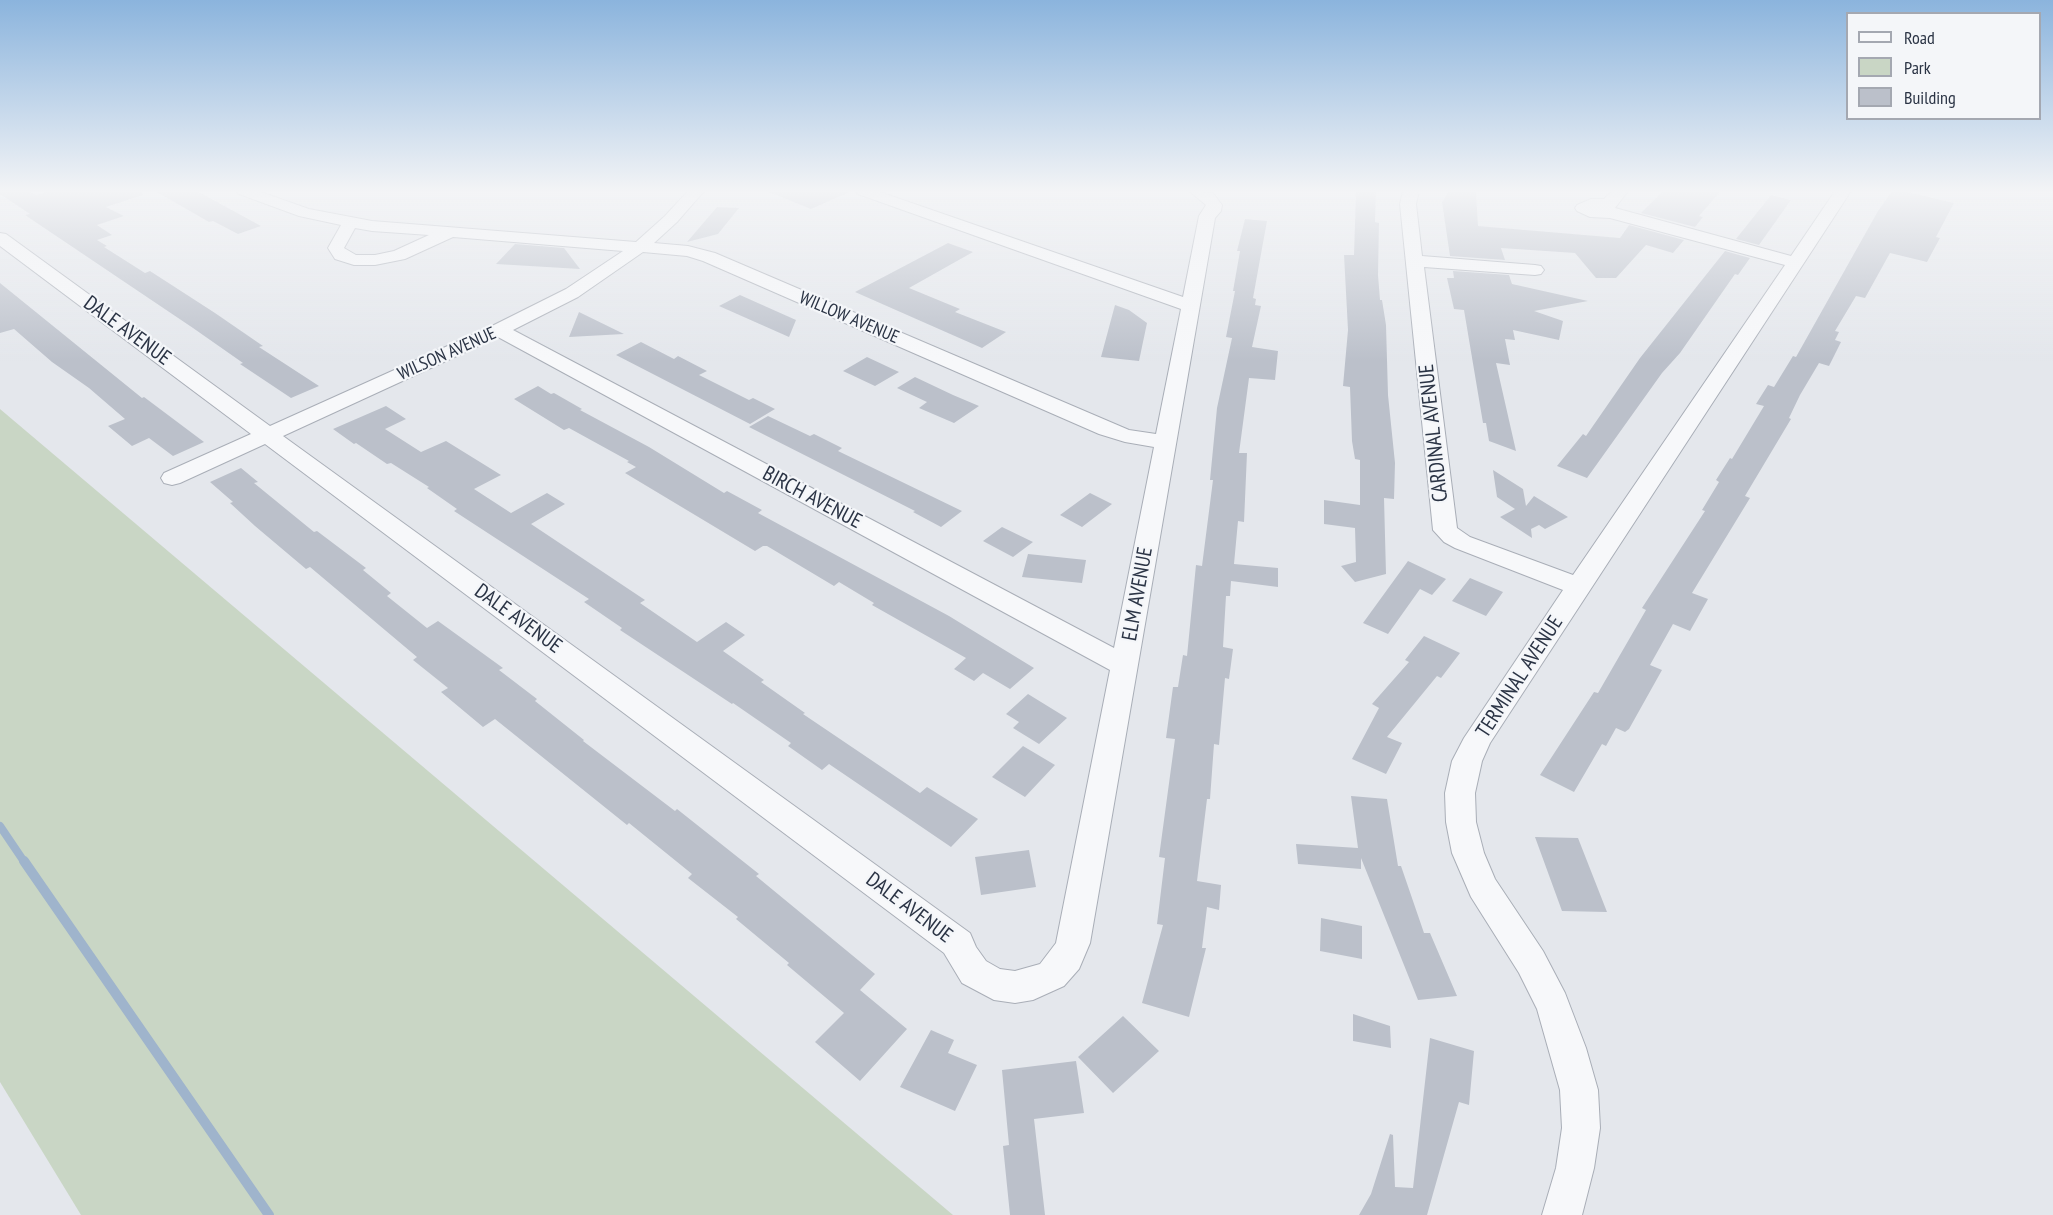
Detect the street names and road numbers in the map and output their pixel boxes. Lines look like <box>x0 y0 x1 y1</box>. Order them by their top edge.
street label: WILLOW AVENUE <box>796 287 902 349</box>
street label: DALE AVENUE <box>78 291 176 371</box>
street label: WILSON AVENUE <box>394 323 500 385</box>
street label: CARDINAL AVENUE <box>1414 363 1454 503</box>
street label: BIRCH AVENUE <box>758 461 866 535</box>
street label: ELM AVENUE <box>1117 545 1159 643</box>
street label: DALE AVENUE <box>469 579 567 659</box>
street label: TERMINAL AVENUE <box>1471 611 1569 743</box>
street label: DALE AVENUE <box>861 867 957 949</box>

